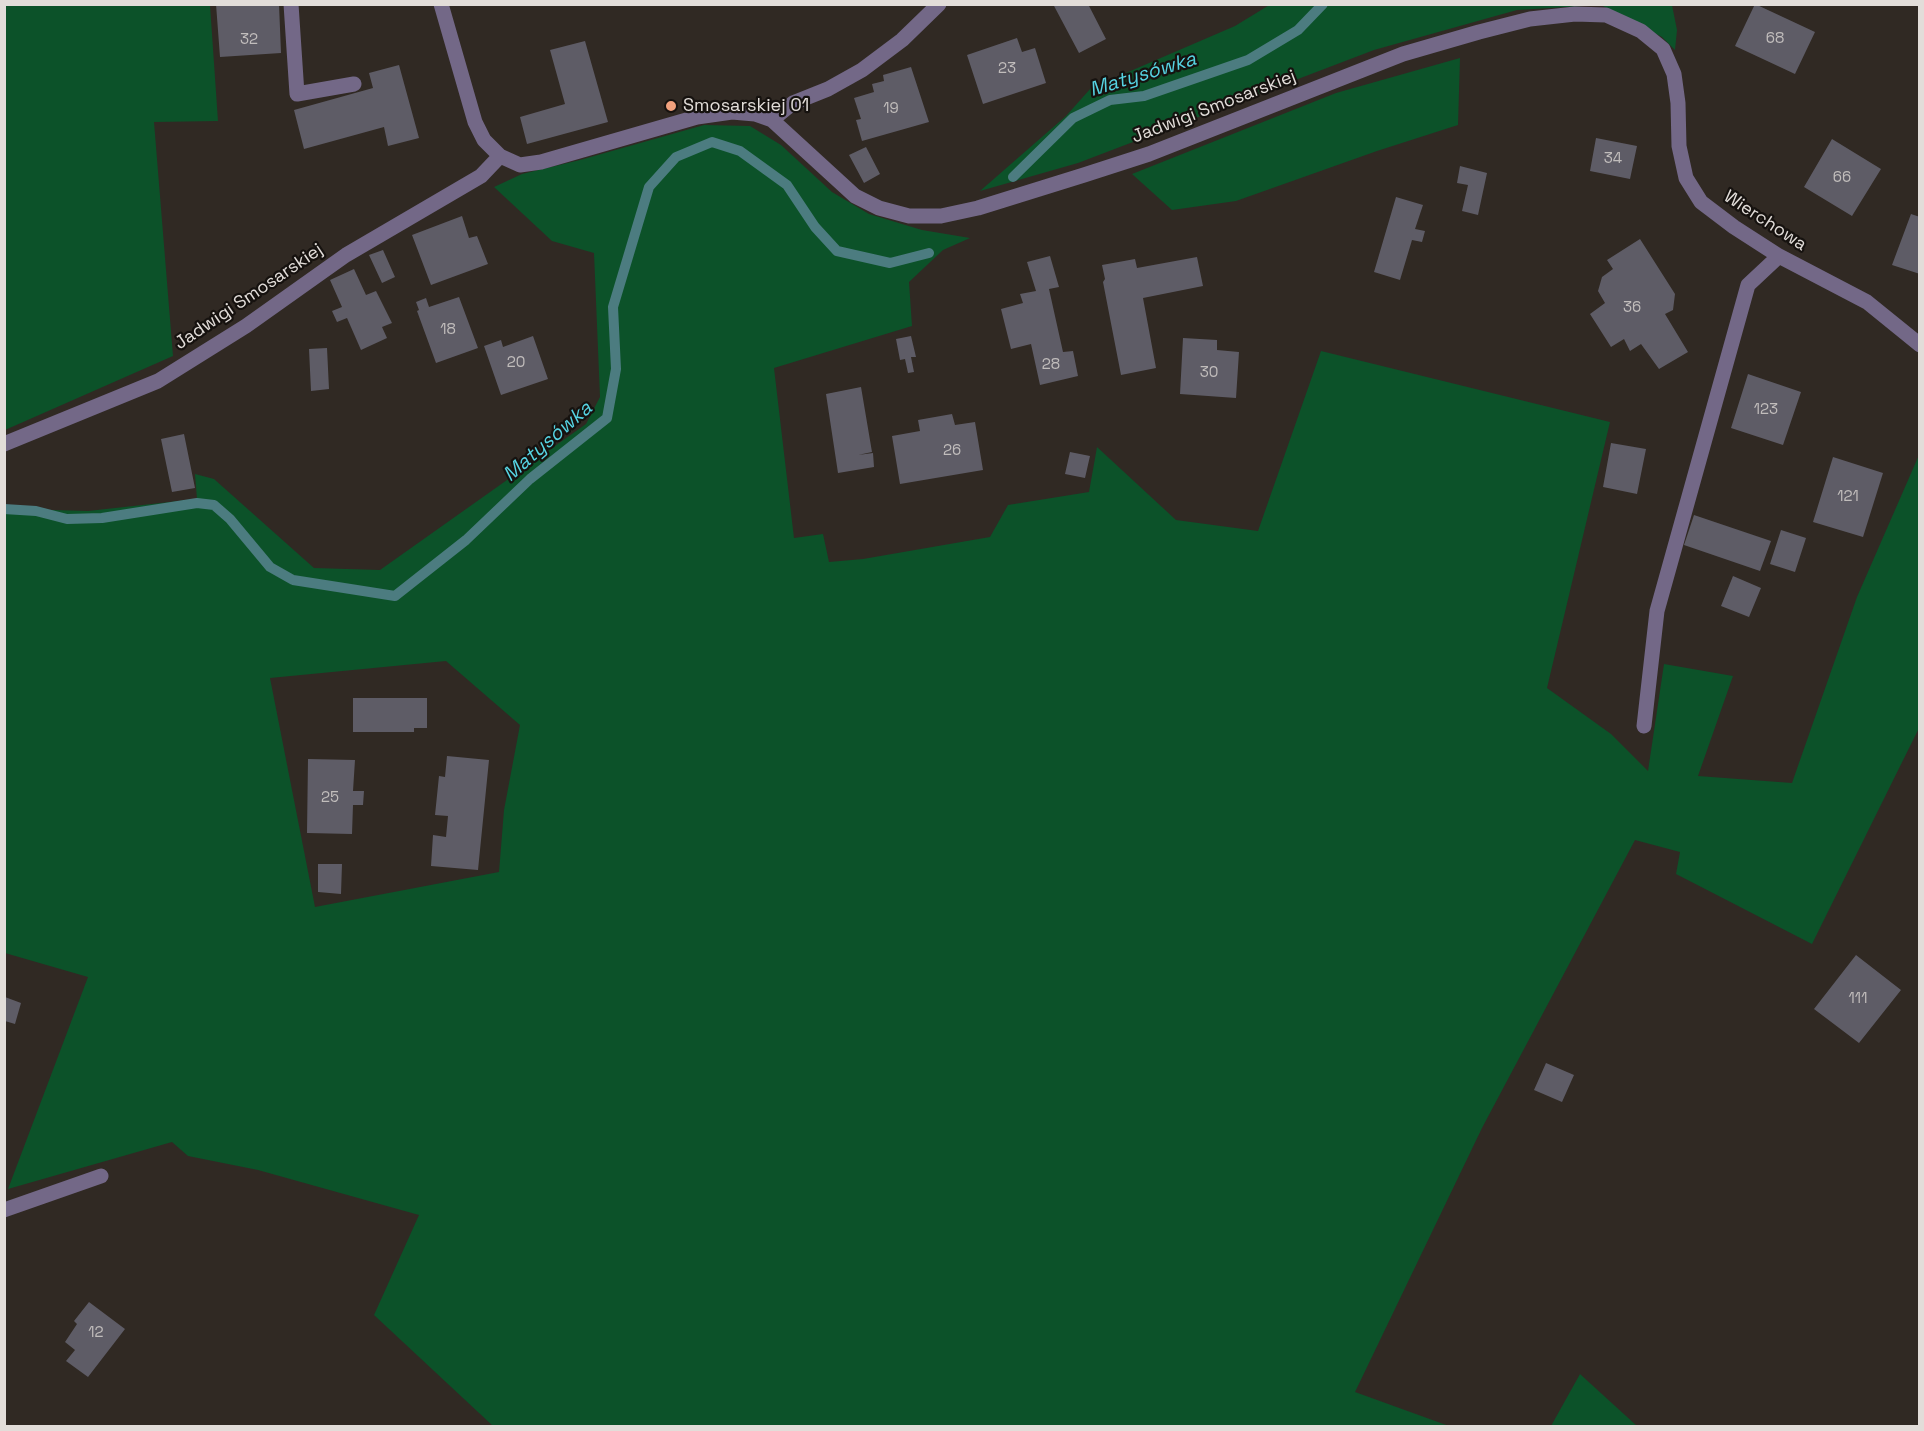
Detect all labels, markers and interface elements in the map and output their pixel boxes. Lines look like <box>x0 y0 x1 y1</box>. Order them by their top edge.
house number: 68 <box>1766 30 1784 48</box>
house number: 32 <box>240 31 258 49</box>
water label: Matysówka <box>1087 47 1199 103</box>
house number: 23 <box>998 60 1016 78</box>
street label: Jadwigi Smosarskiej <box>1129 66 1299 148</box>
place label: Smosarskiej 01 <box>683 95 809 117</box>
marker: Smosarskiej 01 <box>664 99 678 113</box>
house number: 19 <box>883 100 899 118</box>
house number: 34 <box>1604 150 1622 168</box>
house number: 66 <box>1833 169 1851 187</box>
street label: Wierchowa <box>1719 186 1811 256</box>
street label: Jadwigi Smosarskiej <box>171 239 327 355</box>
house number: 36 <box>1623 299 1641 317</box>
house number: 18 <box>440 321 456 339</box>
house number: 20 <box>507 354 525 372</box>
house number: 28 <box>1042 356 1060 374</box>
house number: 30 <box>1200 364 1218 382</box>
water label: Matysówka <box>498 397 598 487</box>
house number: 123 <box>1754 401 1778 419</box>
house number: 26 <box>943 442 961 460</box>
house number: 121 <box>1837 488 1859 506</box>
house number: 25 <box>321 789 339 807</box>
house number: 111 <box>1849 990 1867 1008</box>
house number: 12 <box>88 1324 104 1342</box>

